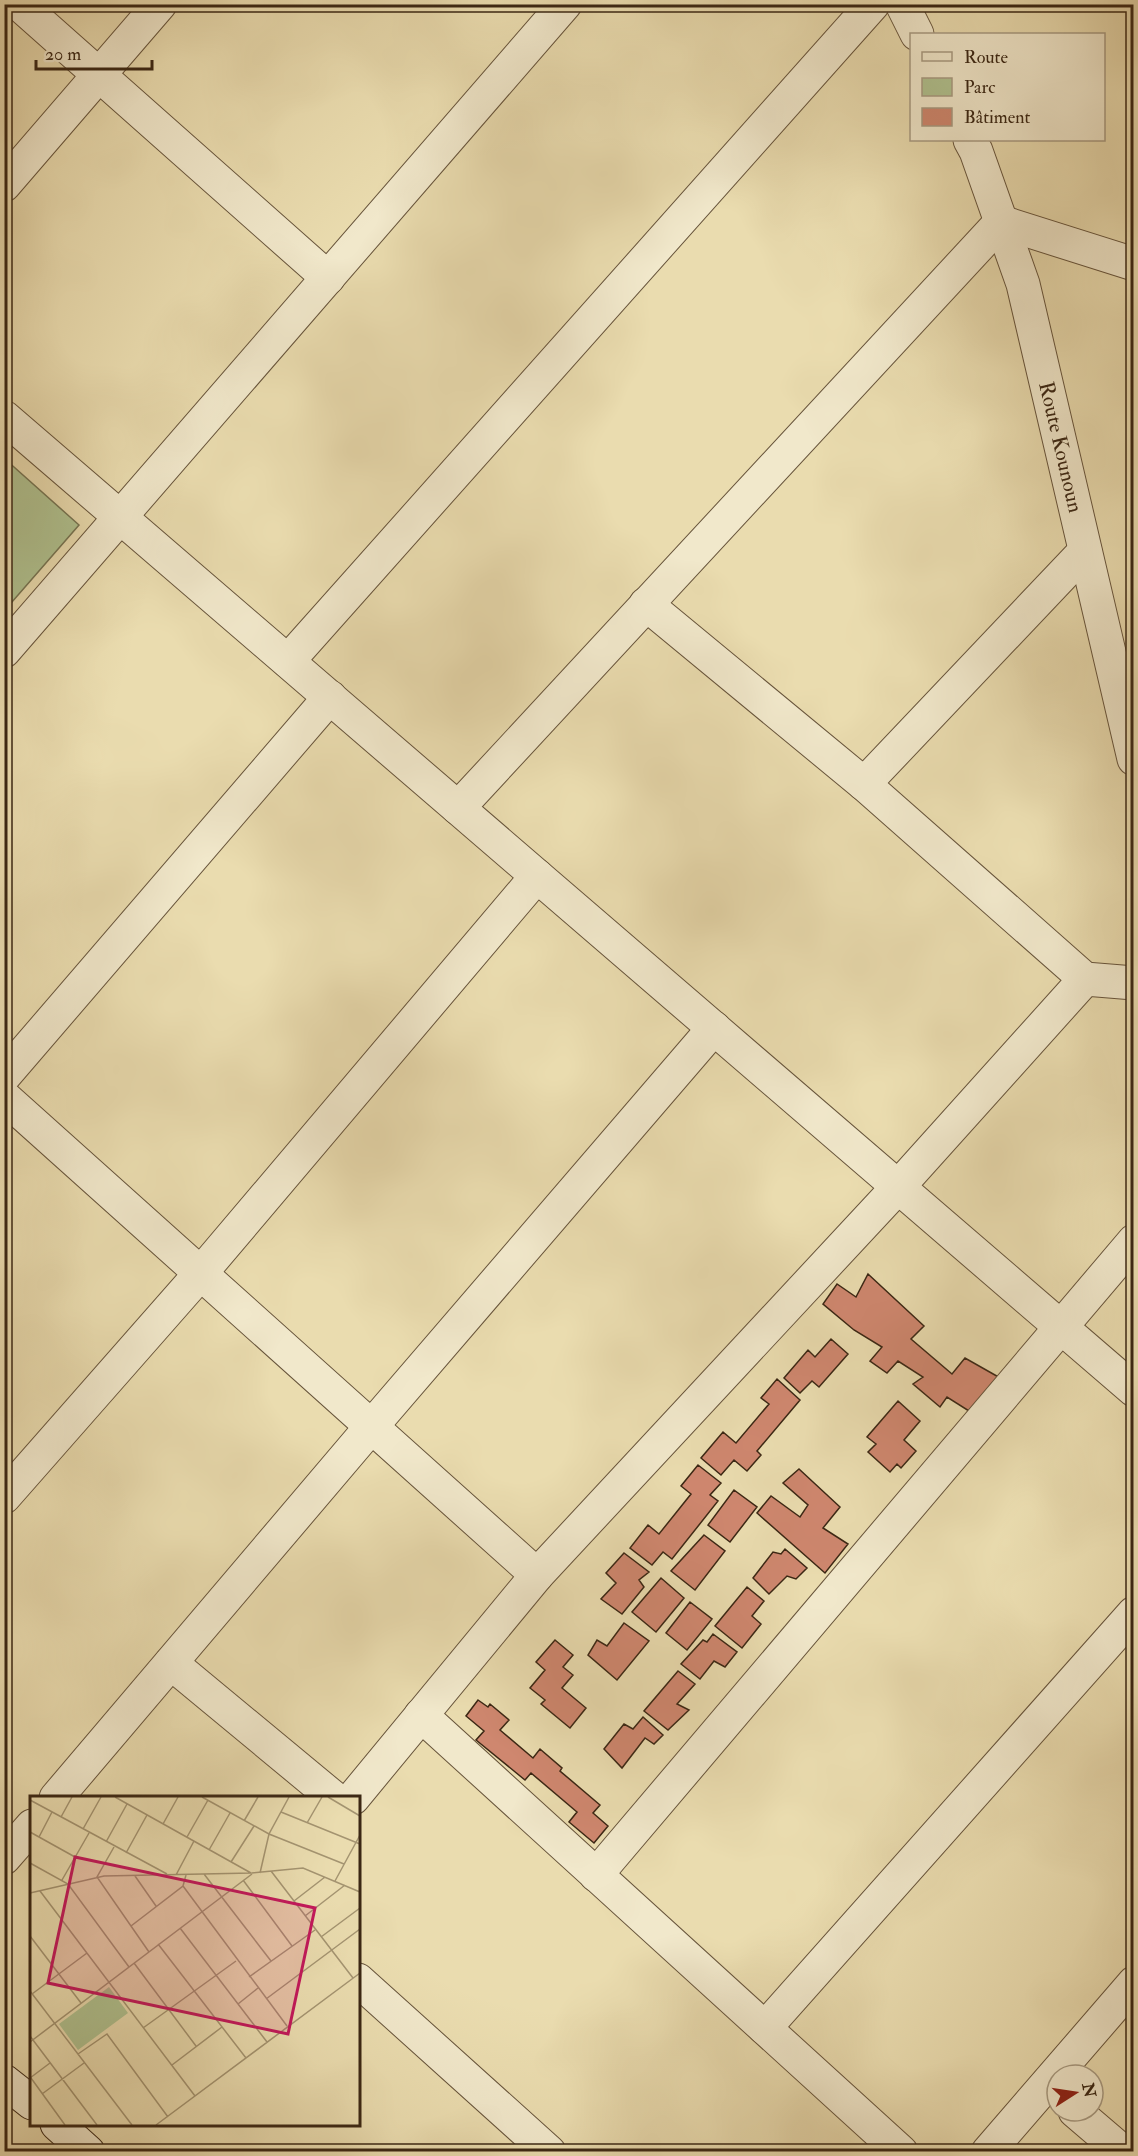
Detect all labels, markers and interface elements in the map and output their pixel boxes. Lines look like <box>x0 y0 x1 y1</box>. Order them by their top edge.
scale bar <box>36 33 152 71</box>
legend <box>910 33 1105 141</box>
text: 20 m <box>45 43 81 66</box>
text: Route <box>964 46 1008 69</box>
text: Parc <box>964 76 995 99</box>
text: Bâtiment <box>964 106 1030 129</box>
street label: Route Kounoun <box>1033 379 1089 515</box>
inset map <box>30 1796 360 2126</box>
north arrow <box>1045 2063 1105 2123</box>
text: N <box>1077 2080 1100 2100</box>

